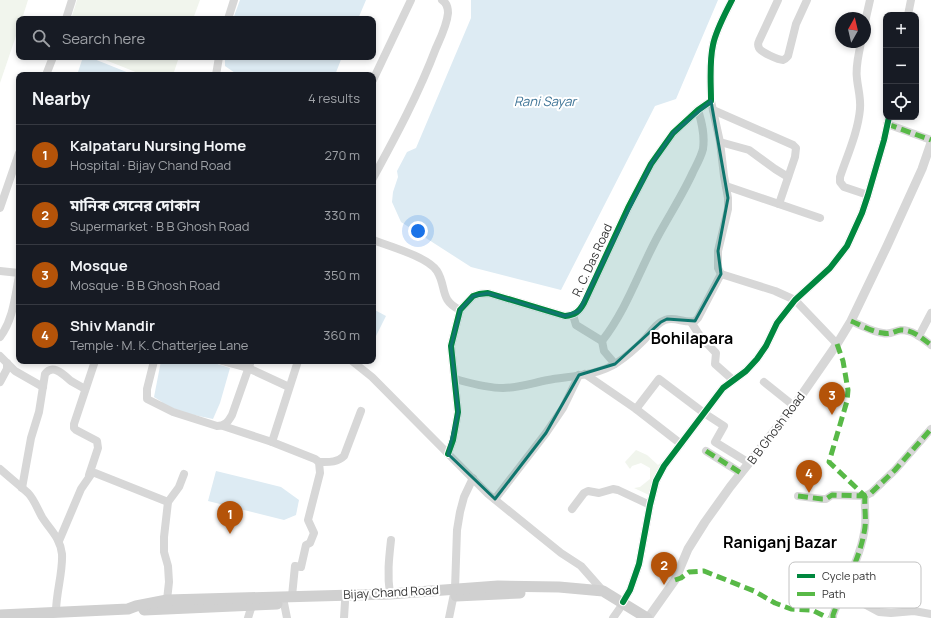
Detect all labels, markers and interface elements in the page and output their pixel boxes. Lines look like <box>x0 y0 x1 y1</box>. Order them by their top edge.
north arrow <box>835 12 871 48</box>
map controls <box>883 12 919 120</box>
button: + <box>883 12 919 48</box>
search box <box>16 16 376 60</box>
icon: search <box>30 27 52 49</box>
text: Search here <box>62 28 145 49</box>
button: − <box>883 48 919 84</box>
button: locate <box>883 84 919 120</box>
text: Nearby <box>32 87 90 110</box>
text: 4 results <box>308 89 360 107</box>
water label: Rani Sayar <box>514 92 578 110</box>
text: Kalpataru Nursing Home <box>70 135 246 156</box>
text: 1 <box>42 146 48 164</box>
text: 270 m <box>325 146 360 164</box>
text: Hospital · Bijay Chand Road <box>70 156 231 174</box>
text: মানিক সেনের দোকান <box>70 195 200 216</box>
text: 2 <box>41 206 49 224</box>
text: 330 m <box>324 206 360 224</box>
text: Supermarket · B B Ghosh Road <box>70 217 250 235</box>
your location <box>408 221 428 241</box>
street label: R. C. Das Road <box>568 221 616 299</box>
text: Mosque <box>70 255 128 276</box>
text: 3 <box>41 266 49 284</box>
text: 350 m <box>324 266 360 284</box>
text: Mosque · B B Ghosh Road <box>70 276 220 294</box>
text: Shiv Mandir <box>70 315 155 336</box>
text: 4 <box>41 326 49 344</box>
text: 360 m <box>323 326 360 344</box>
district label: Bohilapara <box>651 327 733 349</box>
text: Temple · M. K. Chatterjee Lane <box>70 336 248 354</box>
pin: 3 <box>819 382 845 415</box>
street label: B B Ghosh Road <box>743 388 809 468</box>
pin: 4 <box>796 460 822 493</box>
pin: 1 <box>217 501 243 534</box>
district label: Raniganj Bazar <box>723 531 837 553</box>
pin: 2 <box>651 552 677 585</box>
legend <box>789 562 921 608</box>
text: Cycle path <box>822 568 876 583</box>
street label: Bijay Chand Road <box>343 581 439 603</box>
text: Path <box>822 586 845 601</box>

